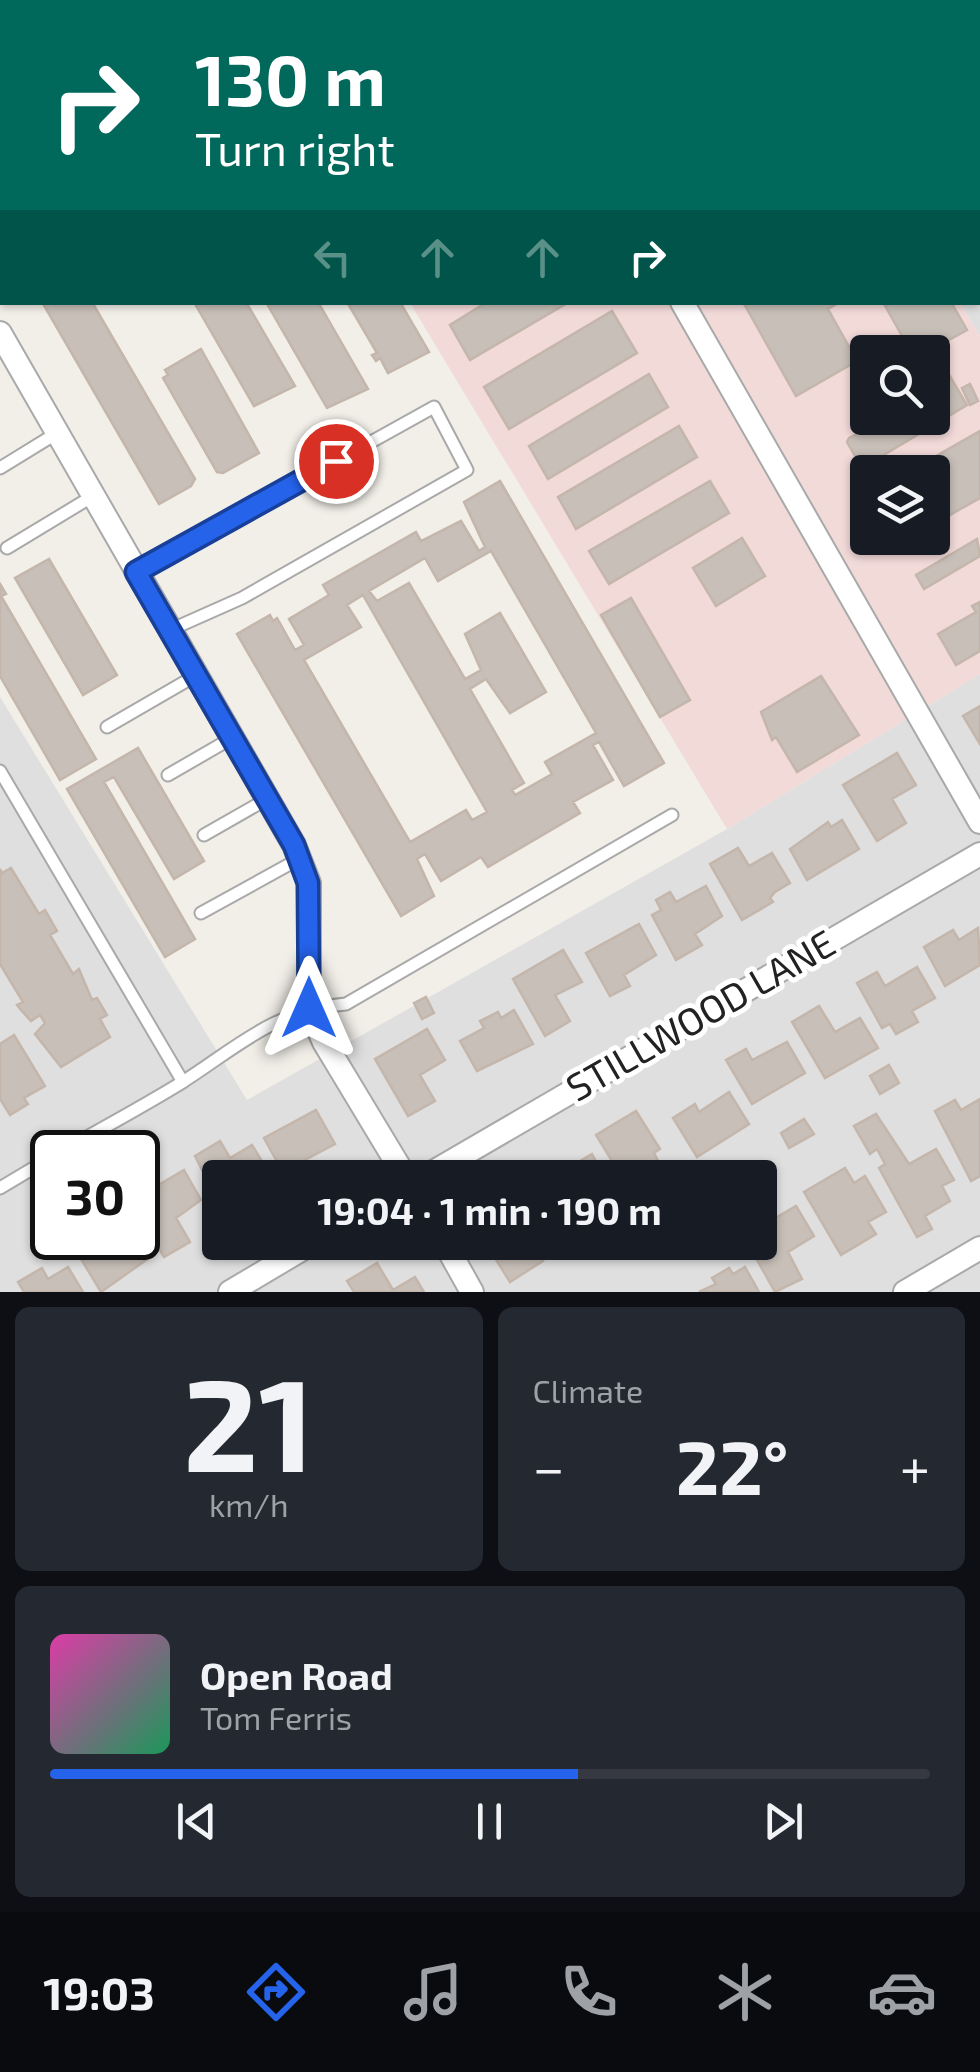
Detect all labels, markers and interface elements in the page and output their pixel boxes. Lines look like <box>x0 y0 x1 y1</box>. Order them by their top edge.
text: 130 m <box>195 36 386 120</box>
icon: right <box>30 40 160 170</box>
text: Turn right <box>195 121 395 175</box>
icon: left <box>305 230 360 285</box>
icon: ahead <box>410 230 465 285</box>
icon: ahead <box>515 230 570 285</box>
icon: right <box>620 230 675 285</box>
map controls <box>850 335 950 555</box>
button: search <box>850 335 950 435</box>
pin <box>294 419 379 504</box>
icon: arrive <box>309 434 364 489</box>
button: layers <box>850 455 950 555</box>
street label: STILLWOOD LANE <box>558 919 842 1110</box>
position arrow <box>257 956 361 1060</box>
speed limit sign: 30 <box>30 1130 160 1260</box>
text: 19:04 · 1 min · 190 m <box>317 1187 662 1233</box>
text: 21 <box>183 1342 315 1498</box>
text: Climate <box>533 1371 643 1409</box>
text: 22° <box>676 1420 789 1510</box>
text: − <box>533 1433 565 1499</box>
text: + <box>900 1433 930 1499</box>
text: km/h <box>209 1485 288 1523</box>
text: Open Road <box>200 1652 393 1698</box>
text: Tom Ferris <box>200 1698 352 1736</box>
icon: previous <box>169 1794 224 1849</box>
icon: pause <box>462 1794 517 1849</box>
icon: next <box>756 1794 811 1849</box>
icon: directions <box>241 1957 311 2027</box>
icon: music <box>398 1957 468 2027</box>
icon: phone <box>554 1957 624 2027</box>
icon: climate <box>710 1957 780 2027</box>
icon: car <box>867 1957 937 2027</box>
text: 19:03 <box>43 1965 155 2019</box>

